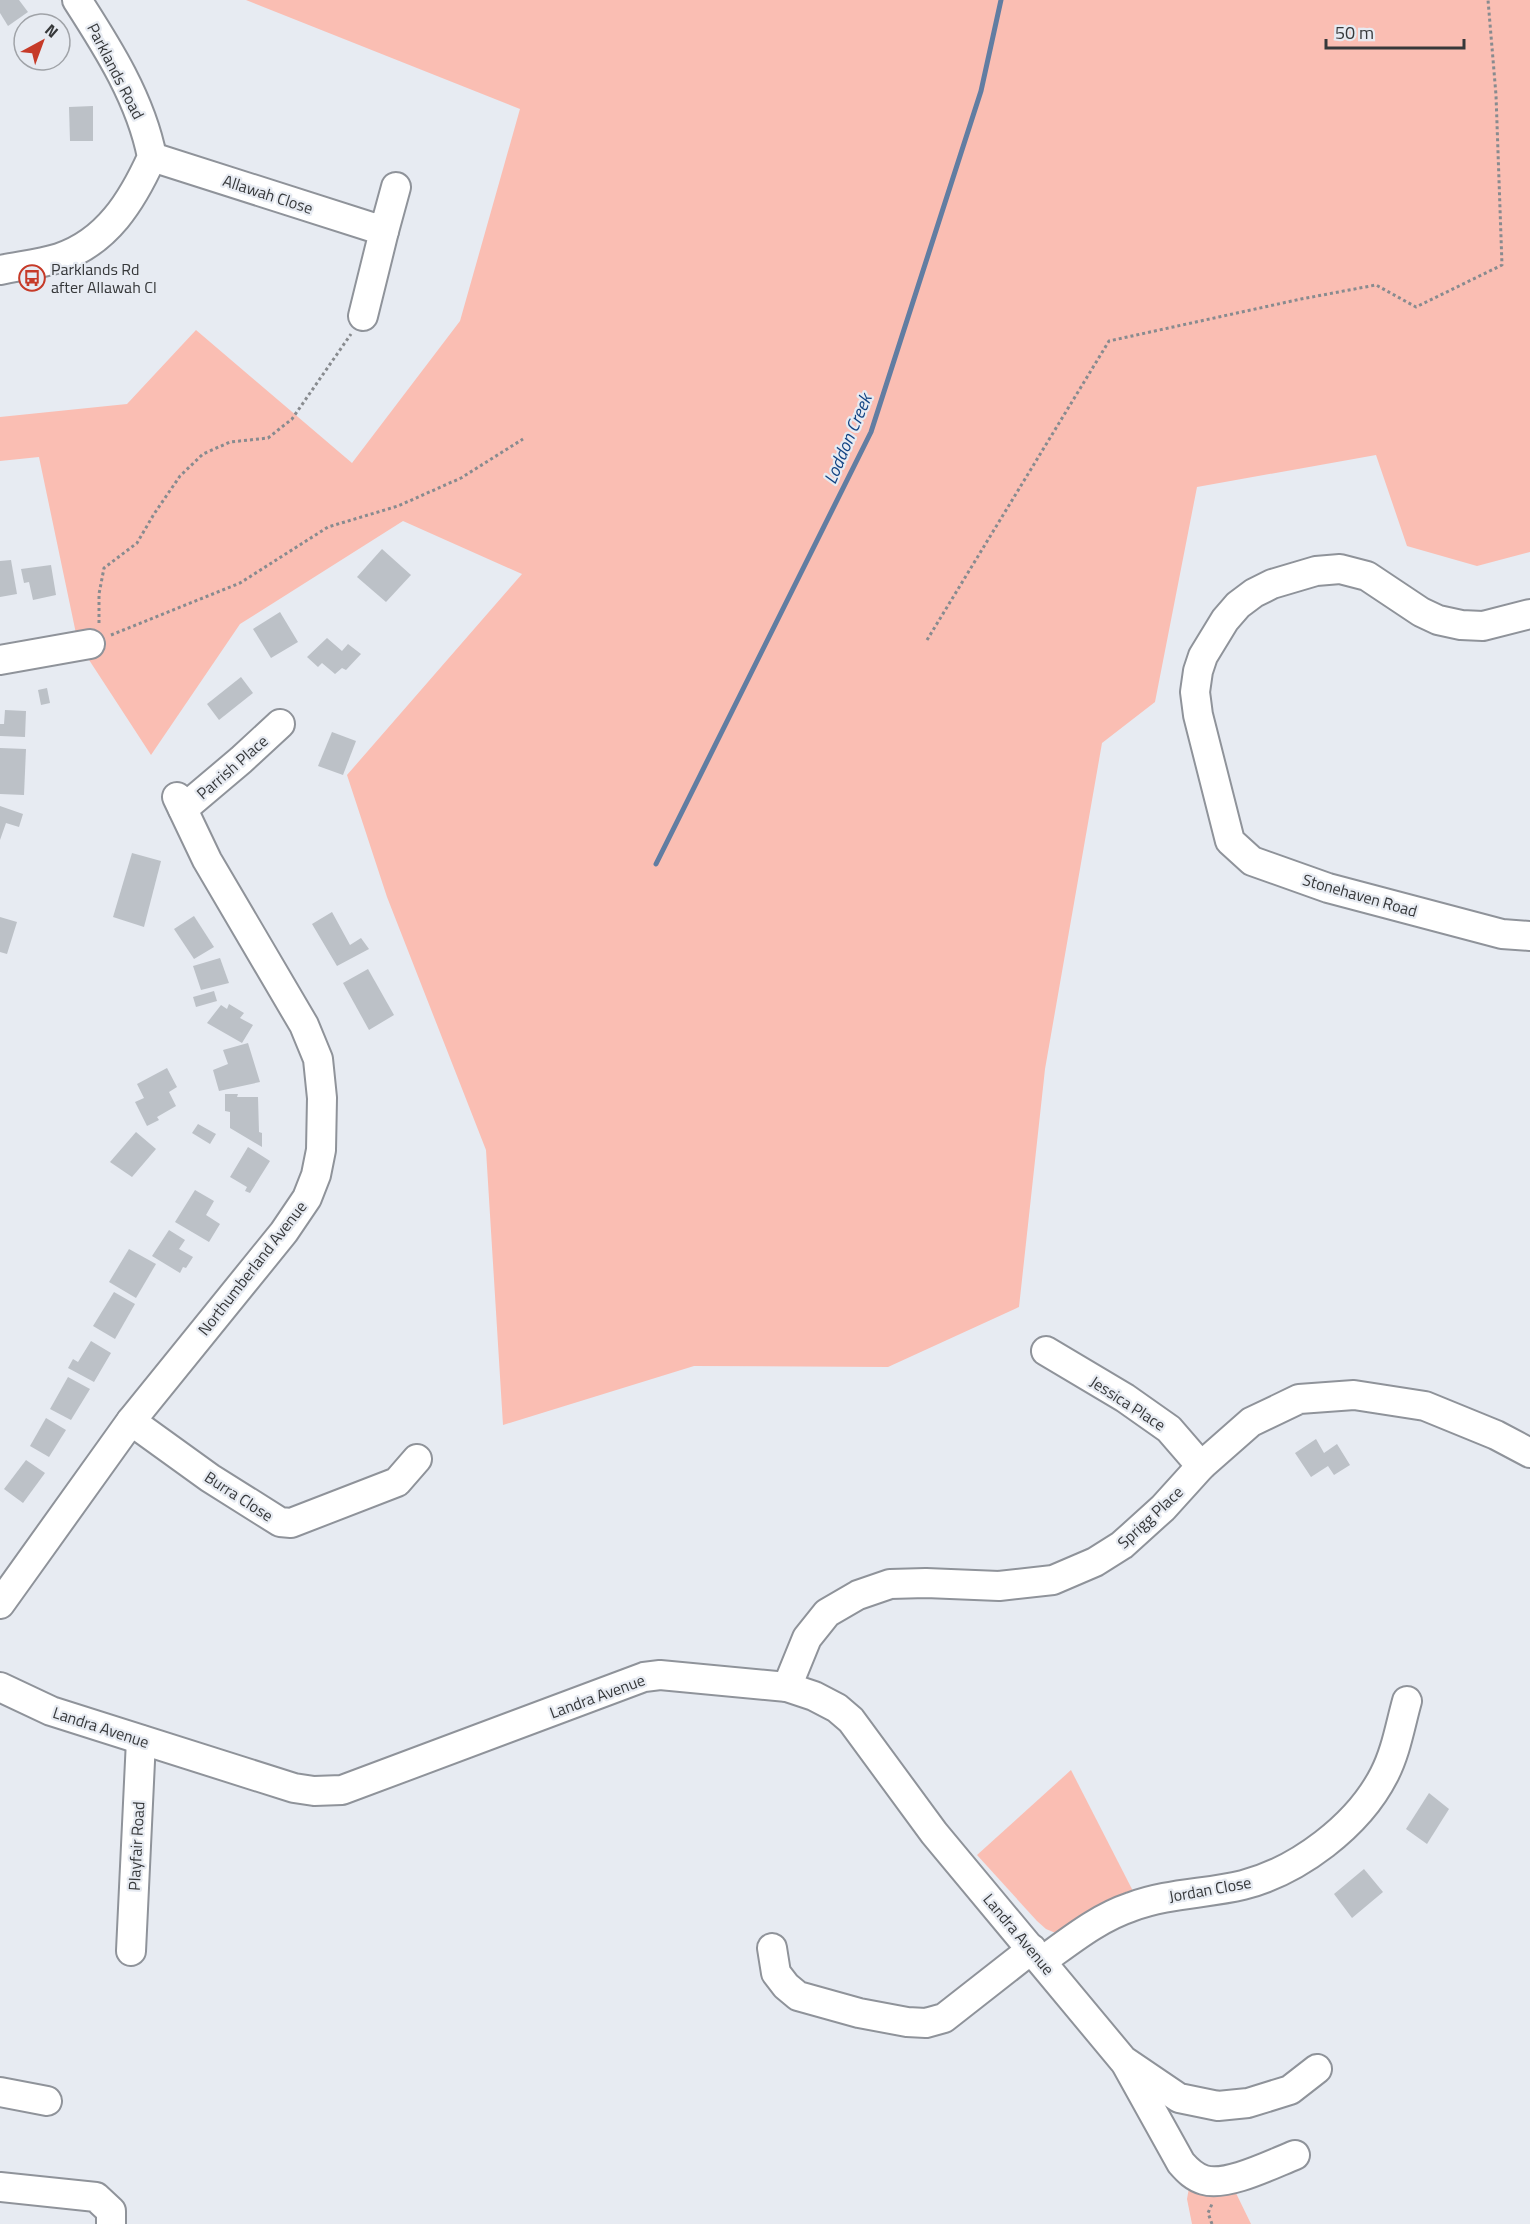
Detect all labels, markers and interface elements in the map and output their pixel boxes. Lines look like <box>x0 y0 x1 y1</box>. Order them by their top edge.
north arrow <box>12 12 72 72</box>
scale bar <box>1326 12 1464 50</box>
text: N <box>40 18 64 43</box>
street label: Parklands Road <box>81 19 151 123</box>
text: 50 m <box>1335 19 1374 46</box>
street label: Allawah Close <box>220 168 316 220</box>
place label: Parklands Rd after Allawah Cl <box>51 257 157 299</box>
bus stop icon: Parklands Rd after Allawah Cl <box>17 263 47 293</box>
water label: Loddon Creek <box>816 388 879 488</box>
street label: Parrish Place <box>191 729 273 805</box>
street label: Stonehaven Road <box>1300 867 1420 923</box>
street label: Northumberland Avenue <box>192 1196 312 1340</box>
street label: Jessica Place <box>1086 1370 1170 1436</box>
street label: Burra Close <box>200 1465 278 1527</box>
street label: Sprigg Place <box>1112 1480 1188 1554</box>
street label: Landra Avenue <box>546 1668 648 1724</box>
street label: Landra Avenue <box>50 1700 152 1754</box>
street label: Playfair Road <box>122 1801 150 1891</box>
street label: Jordan Close <box>1167 1870 1253 1908</box>
street label: Landra Avenue <box>978 1888 1060 1980</box>

